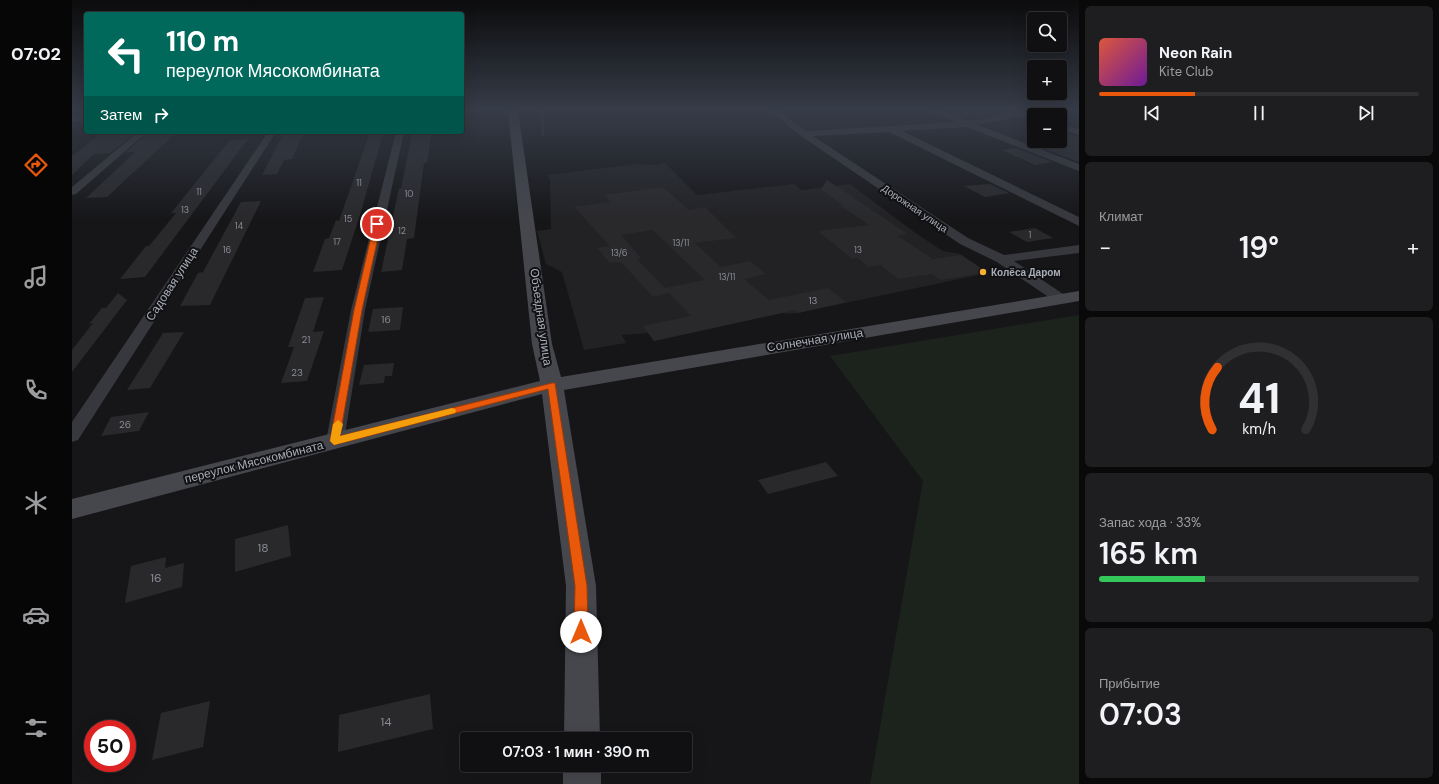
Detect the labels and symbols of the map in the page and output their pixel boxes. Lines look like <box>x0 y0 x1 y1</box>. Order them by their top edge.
house number: 11 <box>356 177 362 189</box>
street label: Дорожная улица <box>879 182 951 236</box>
house number: 11 <box>196 186 202 198</box>
house number: 10 <box>405 188 413 200</box>
house number: 13 <box>181 204 189 216</box>
pin <box>360 207 394 241</box>
house number: 15 <box>344 213 352 225</box>
house number: 14 <box>235 220 244 232</box>
house number: 12 <box>398 225 406 237</box>
house number: 1 <box>1029 229 1032 241</box>
house number: 17 <box>333 236 341 248</box>
house number: 13/11 <box>673 237 690 249</box>
street label: Садовая улица <box>142 244 202 324</box>
house number: 16 <box>223 244 232 256</box>
house number: 13 <box>854 244 862 256</box>
house number: 13/6 <box>611 247 628 259</box>
place label: Колёса Даром <box>991 266 1061 279</box>
street label: Объездная улица <box>526 267 556 367</box>
marker: Колёса Даром <box>978 267 988 277</box>
house number: 13/11 <box>719 271 736 283</box>
house number: 13 <box>808 294 818 307</box>
house number: 16 <box>381 313 391 326</box>
street label: Солнечная улица <box>766 324 865 356</box>
house number: 21 <box>302 333 310 346</box>
house number: 23 <box>291 366 303 379</box>
house number: 26 <box>119 418 131 431</box>
street label: переулок Мясокомбината <box>183 437 325 487</box>
house number: 18 <box>257 540 269 556</box>
house number: 16 <box>150 570 162 586</box>
position arrow <box>560 611 602 653</box>
house number: 14 <box>380 714 392 730</box>
speed limit sign: 50 <box>84 720 136 772</box>

